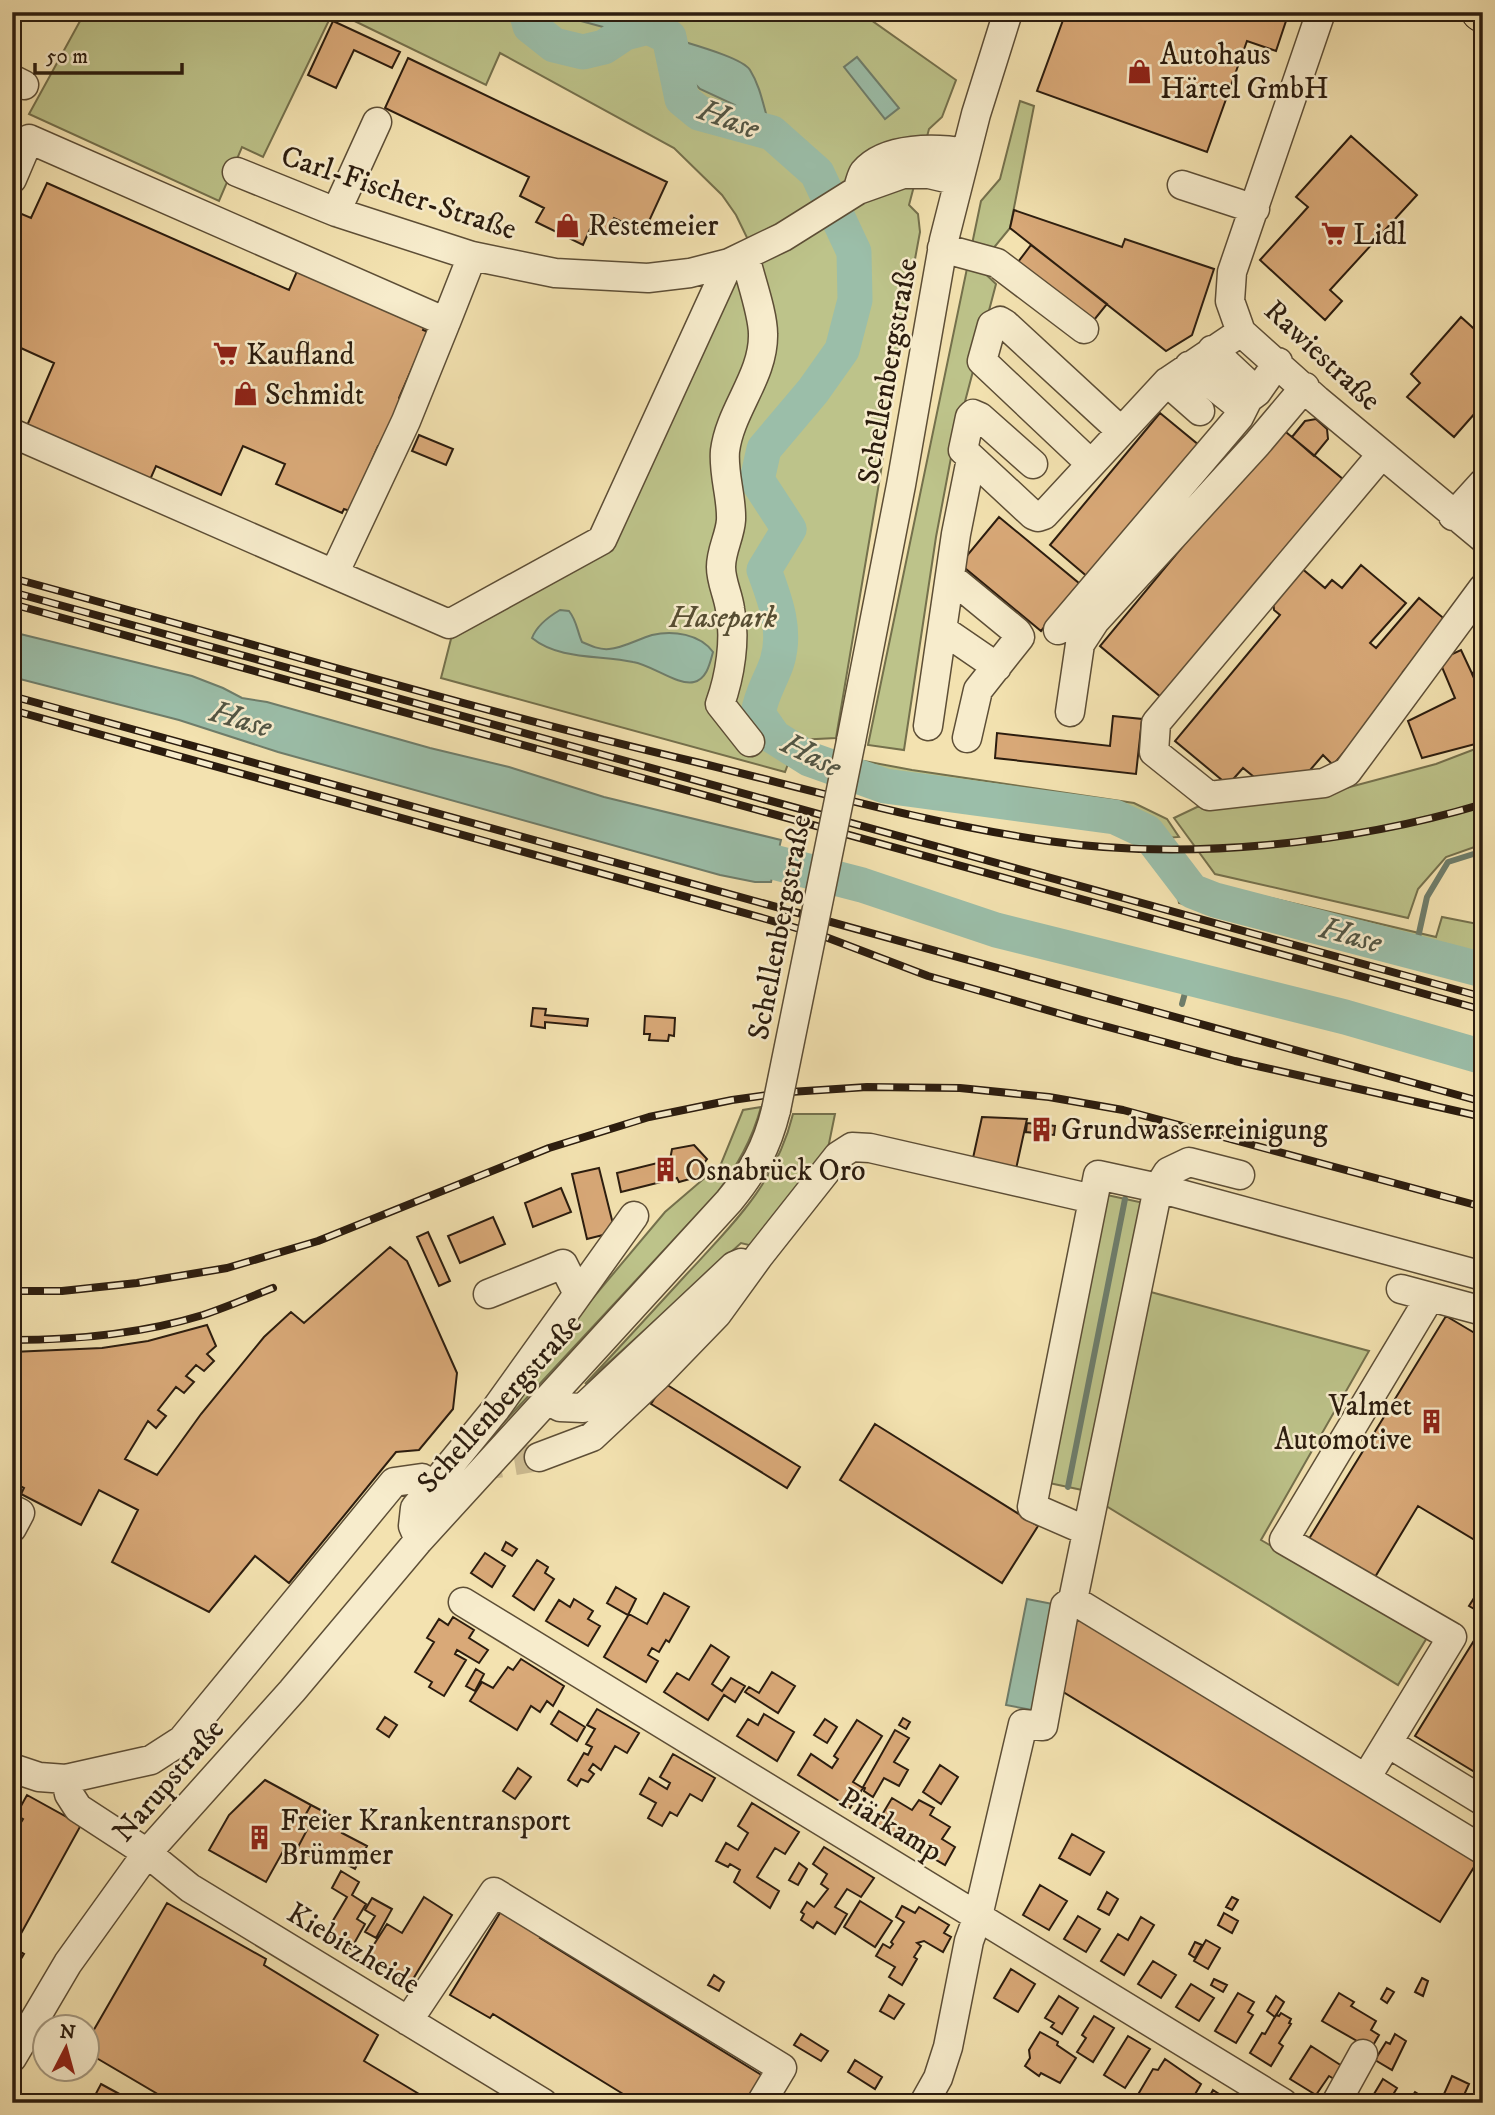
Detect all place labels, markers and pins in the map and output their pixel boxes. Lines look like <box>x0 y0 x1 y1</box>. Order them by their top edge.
place label: Autohaus Härtel GmbH <box>1160 37 1329 108</box>
shop icon: Autohaus Härtel GmbH <box>1126 57 1154 85</box>
place label: Restemeier <box>588 208 718 245</box>
shop icon: Restemeier <box>554 211 582 239</box>
place label: Lidl <box>1353 217 1406 254</box>
supermarket icon: Lidl <box>1319 220 1347 248</box>
place label: Kaufland <box>246 337 355 374</box>
supermarket icon: Kaufland <box>212 340 240 368</box>
place label: Schmidt <box>265 377 364 414</box>
shop icon: Schmidt <box>231 380 259 408</box>
place label: Grundwasserreinigung <box>1061 1112 1328 1149</box>
building icon: Grundwasserreinigung <box>1027 1115 1055 1143</box>
place label: Osnabrück Oro <box>685 1153 866 1190</box>
building icon: Osnabrück Oro <box>651 1156 679 1184</box>
place label: Valmet Automotive <box>1274 1388 1412 1459</box>
building icon: Valmet Automotive <box>1418 1408 1446 1436</box>
place label: Freier Krankentransport Brümmer <box>280 1803 571 1874</box>
building icon: Freier Krankentransport Brümmer <box>246 1823 274 1851</box>

